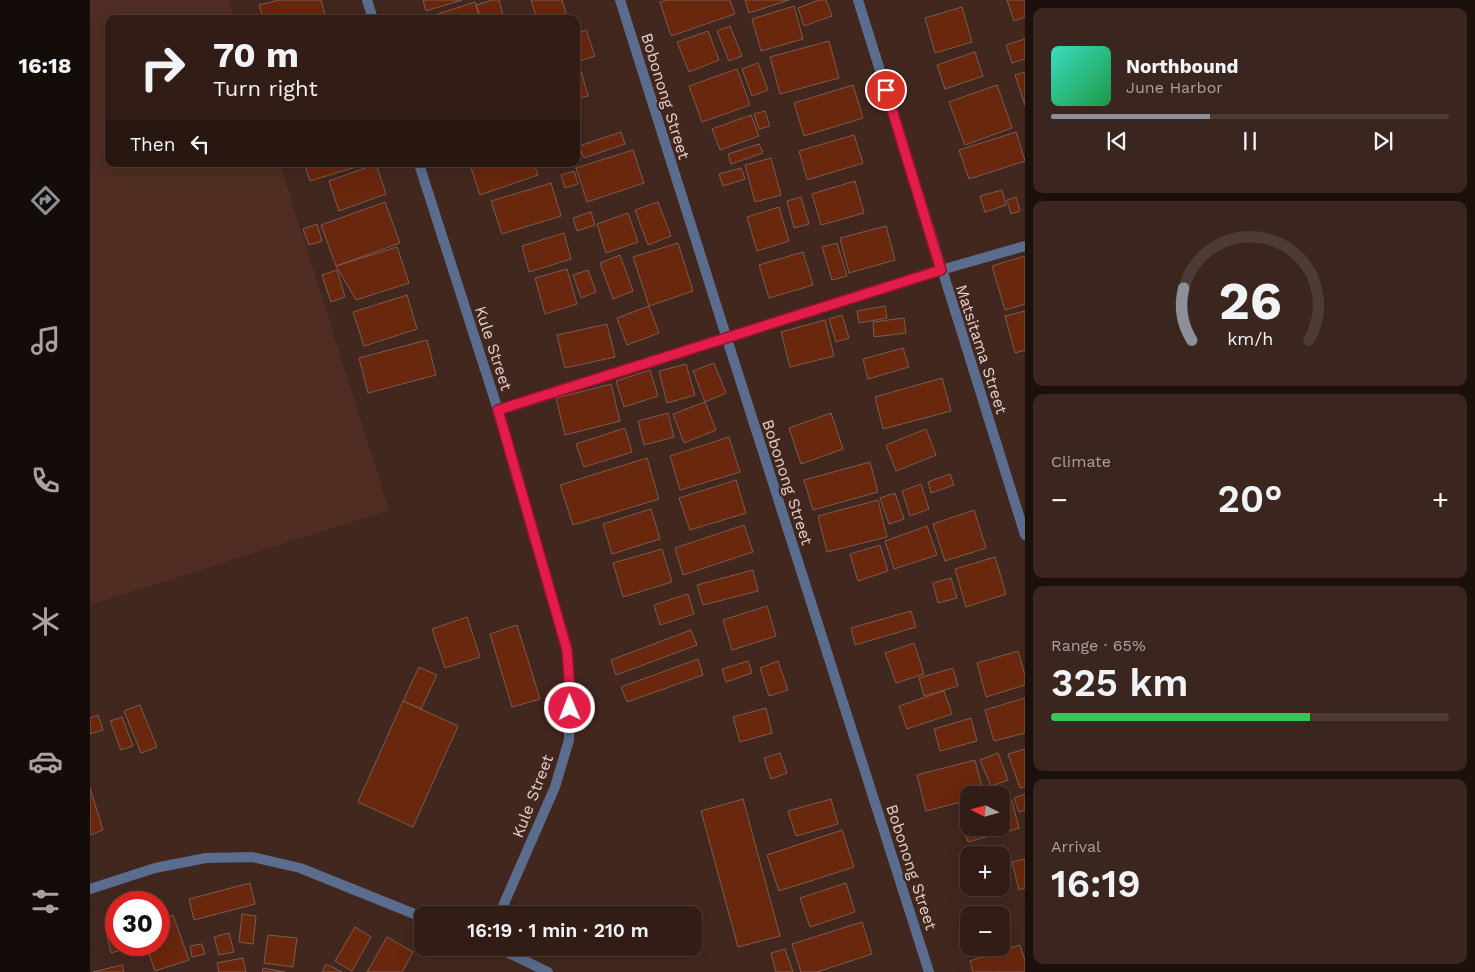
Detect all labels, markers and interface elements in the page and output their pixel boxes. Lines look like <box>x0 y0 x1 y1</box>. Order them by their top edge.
street label: Bobonong Street <box>637 31 694 162</box>
text: 70 m <box>213 34 299 76</box>
icon: right <box>130 35 195 100</box>
text: 16:18 <box>19 53 71 78</box>
text: Northbound <box>1126 55 1238 78</box>
pin <box>865 69 907 111</box>
text: Turn right <box>213 76 318 101</box>
icon: arrive <box>872 76 900 104</box>
text: June Harbor <box>1126 78 1223 97</box>
icon: previous <box>1103 127 1131 155</box>
icon: pause <box>1236 127 1264 155</box>
icon: next <box>1369 127 1397 155</box>
icon: left <box>186 130 214 158</box>
text: Then <box>130 133 176 156</box>
icon: directions <box>28 183 63 218</box>
text: 26 <box>1218 271 1282 332</box>
street label: Matsitama Street <box>952 282 1012 417</box>
street label: Kule Street <box>471 304 516 393</box>
icon: music <box>28 323 63 358</box>
text: km/h <box>1227 328 1273 349</box>
street label: Bobonong Street <box>758 417 817 548</box>
text: Climate <box>1051 452 1111 471</box>
icon: phone <box>28 463 63 498</box>
text: 20° <box>1218 477 1282 521</box>
text: − <box>1051 483 1068 516</box>
text: + <box>1432 483 1449 516</box>
icon: climate <box>28 604 63 639</box>
text: Range · 65% <box>1051 636 1146 655</box>
text: 325 km <box>1051 661 1188 705</box>
position arrow <box>543 681 595 733</box>
icon: car <box>28 744 63 779</box>
street label: Kule Street <box>508 752 557 841</box>
north arrow <box>960 786 1010 836</box>
map controls <box>960 786 1010 956</box>
street label: Bobonong Street <box>882 802 941 933</box>
text: Arrival <box>1051 837 1101 856</box>
button: + <box>960 846 1010 896</box>
text: 16:19 <box>1051 862 1141 906</box>
icon: filters <box>28 884 63 919</box>
speed limit sign: 30 <box>105 891 170 956</box>
button: − <box>960 906 1010 956</box>
text: 16:19 · 1 min · 210 m <box>467 919 649 942</box>

